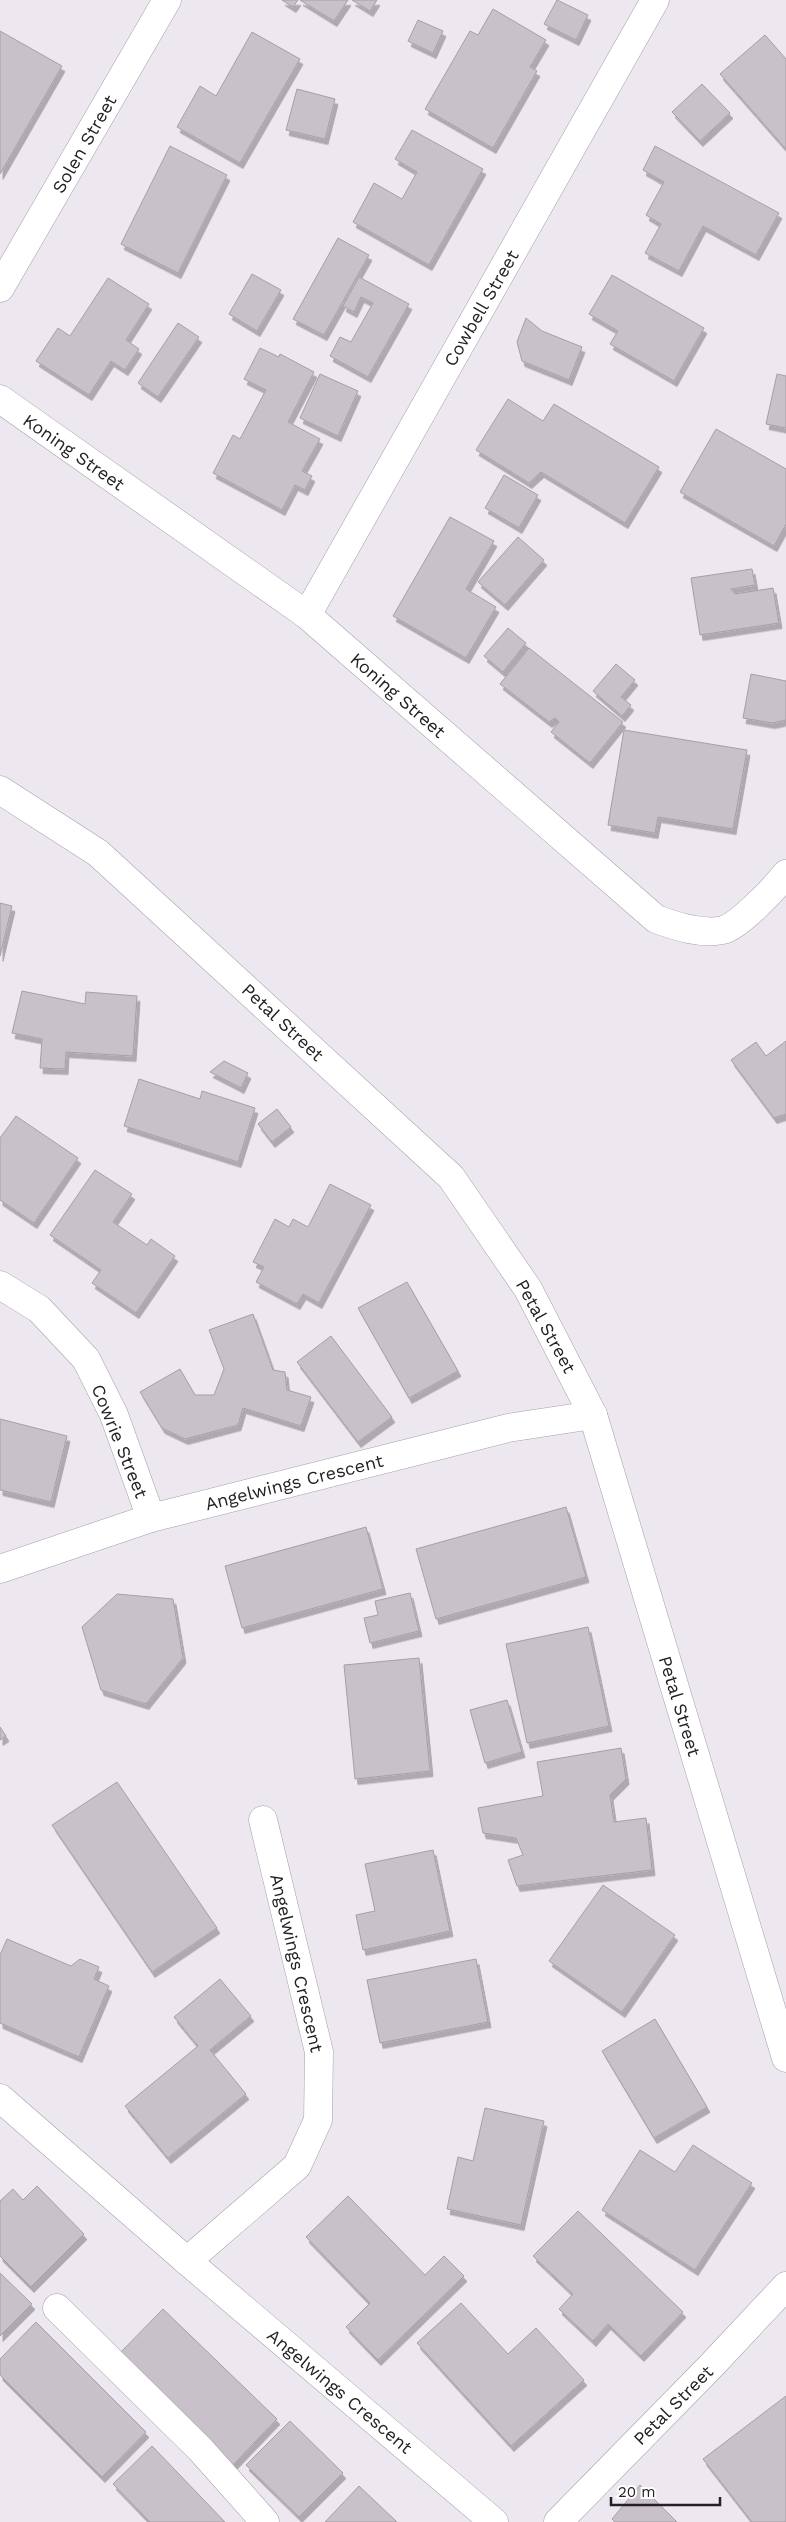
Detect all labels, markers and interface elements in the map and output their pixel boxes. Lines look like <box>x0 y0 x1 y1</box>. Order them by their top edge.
street label: Solen Street <box>47 91 121 197</box>
street label: Cowbell Street <box>439 246 523 370</box>
street label: Koning Street <box>19 409 129 495</box>
street label: Koning Street <box>346 648 450 742</box>
street label: Petal Street <box>238 979 328 1065</box>
street label: Petal Street <box>512 1275 581 1377</box>
street label: Cowrie Street <box>88 1381 153 1501</box>
street label: Angelwings Crescent <box>203 1450 386 1514</box>
street label: Petal Street <box>655 1653 705 1759</box>
street label: Angelwings Crescent <box>266 1872 328 2055</box>
street label: Angelwings Crescent <box>263 2324 417 2458</box>
street label: Petal Street <box>629 2361 717 2449</box>
scale bar <box>611 2474 720 2506</box>
text: 20 m <box>618 2483 656 2501</box>

